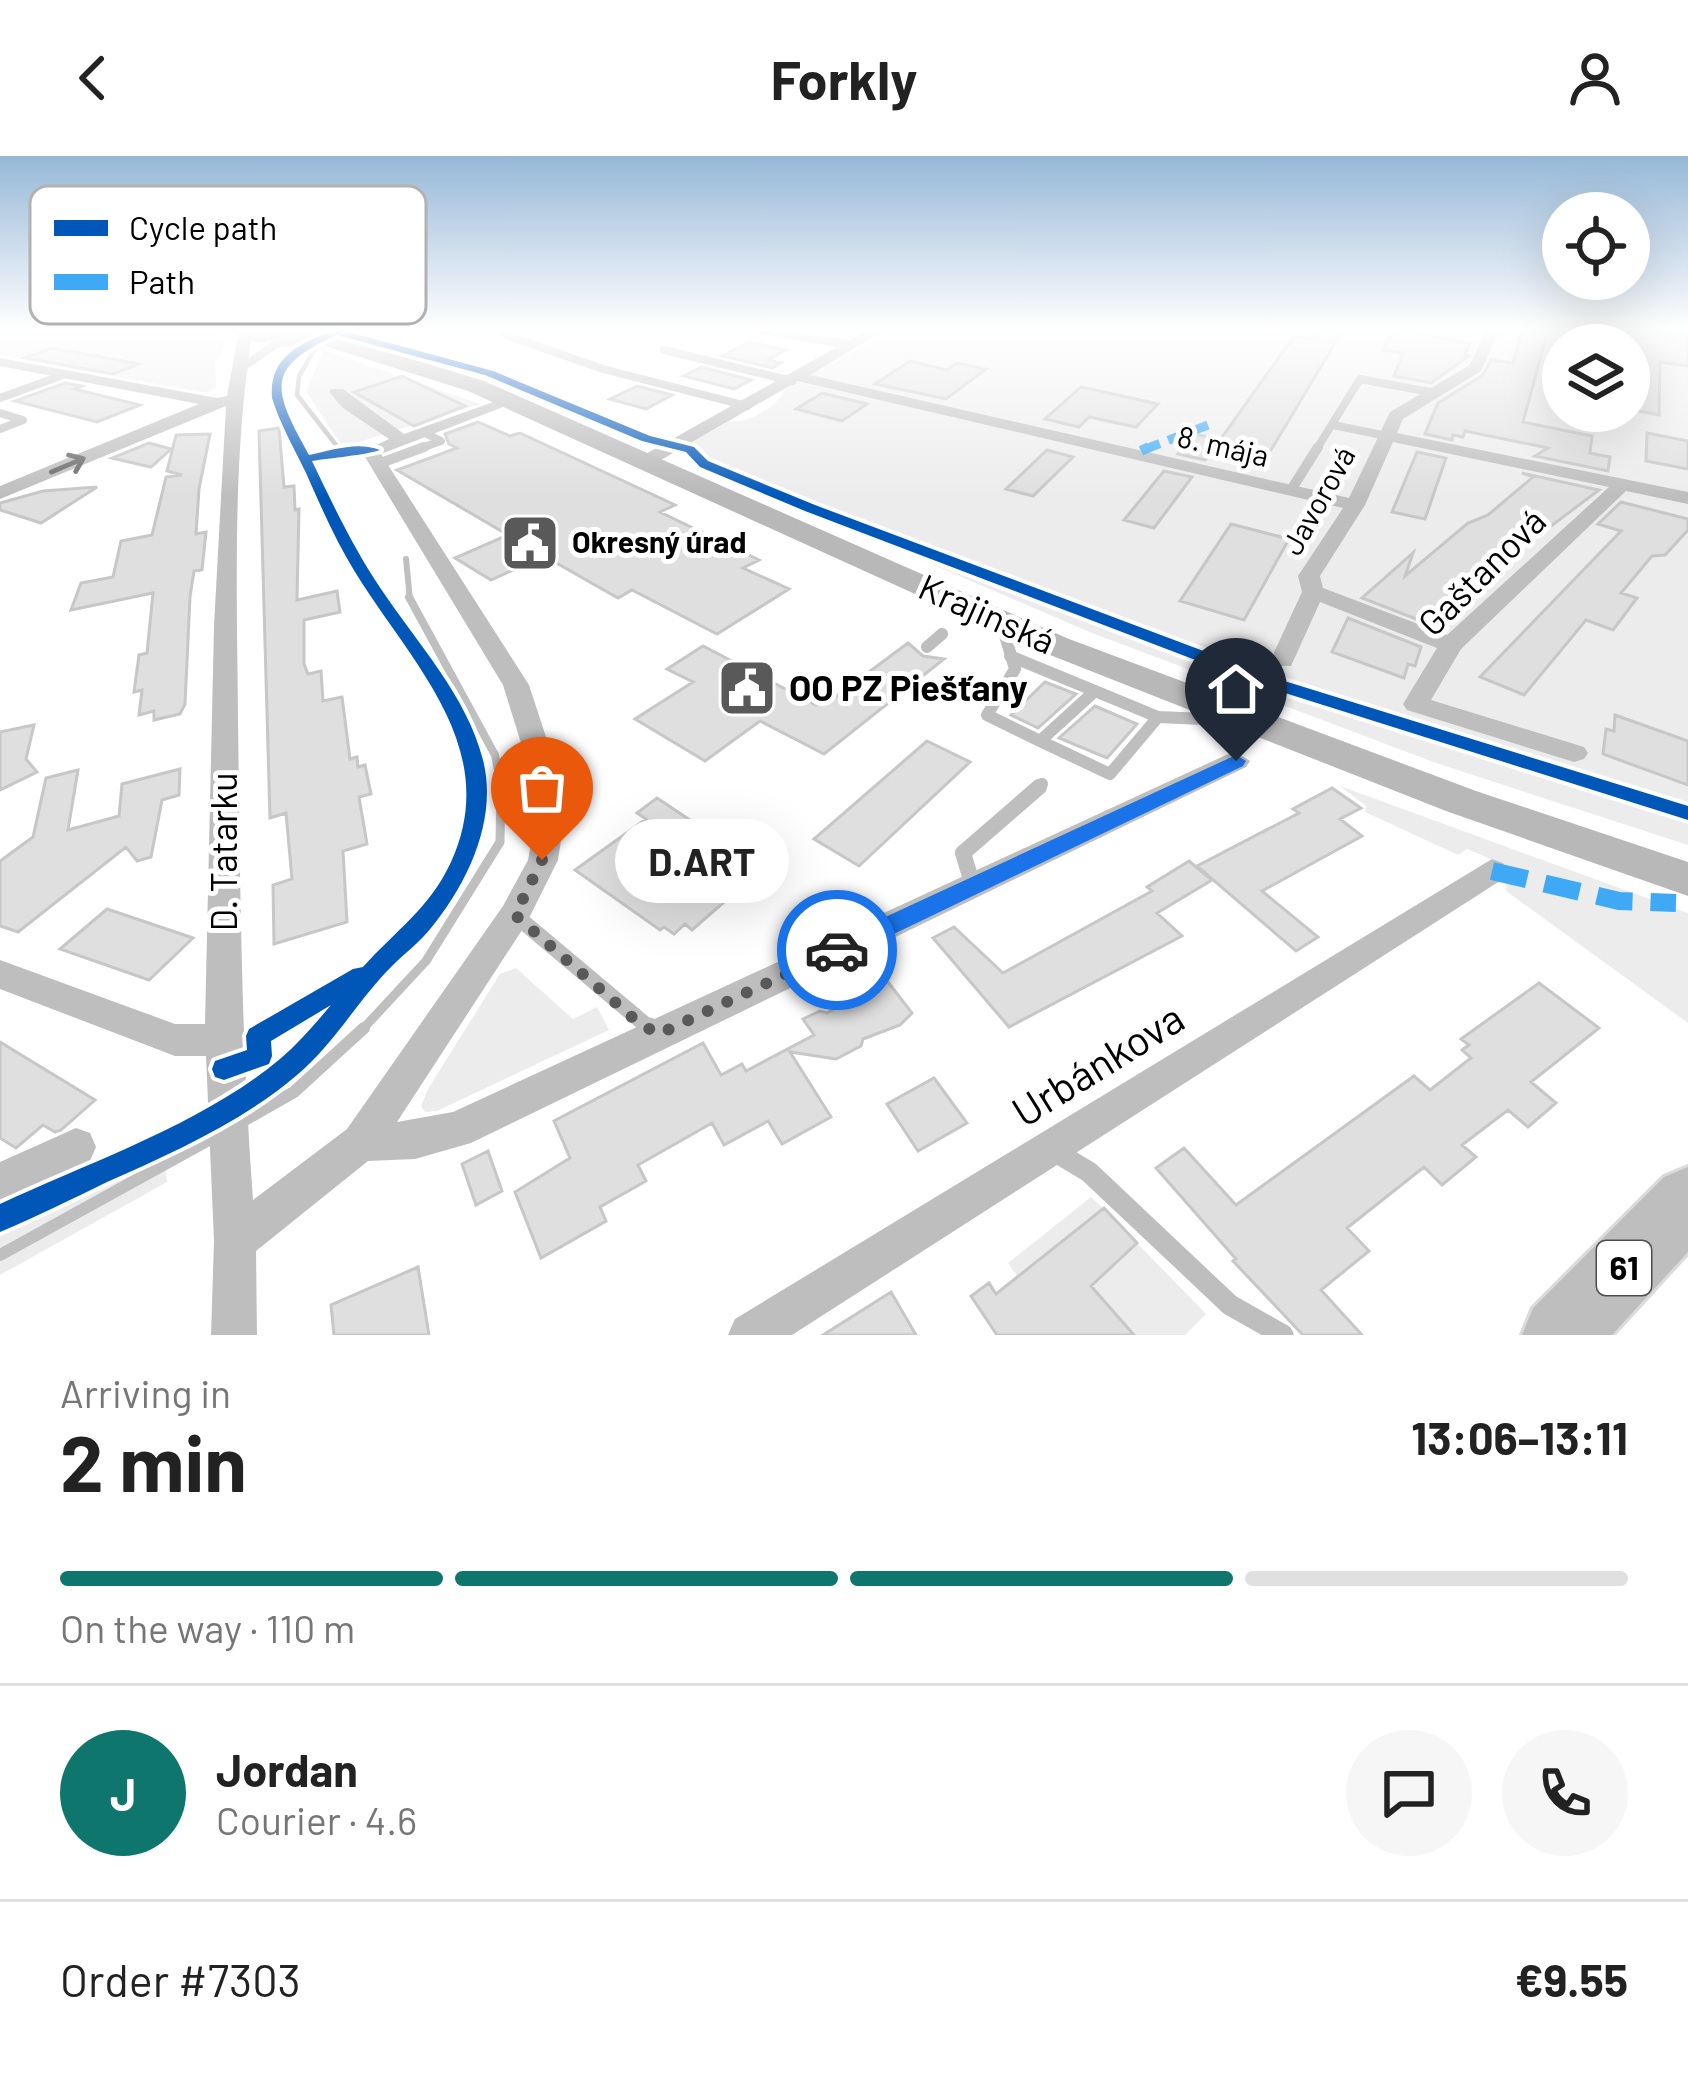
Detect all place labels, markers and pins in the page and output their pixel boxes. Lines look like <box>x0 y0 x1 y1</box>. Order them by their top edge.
public building icon: Okresný úrad <box>499 512 561 574</box>
place label: Okresný úrad <box>572 523 746 559</box>
pin <box>1185 638 1287 761</box>
public building icon: OO PZ Piešťany <box>716 657 778 719</box>
place label: OO PZ Piešťany <box>789 665 1028 708</box>
pin <box>491 737 593 860</box>
callout: D.ART <box>614 818 788 902</box>

